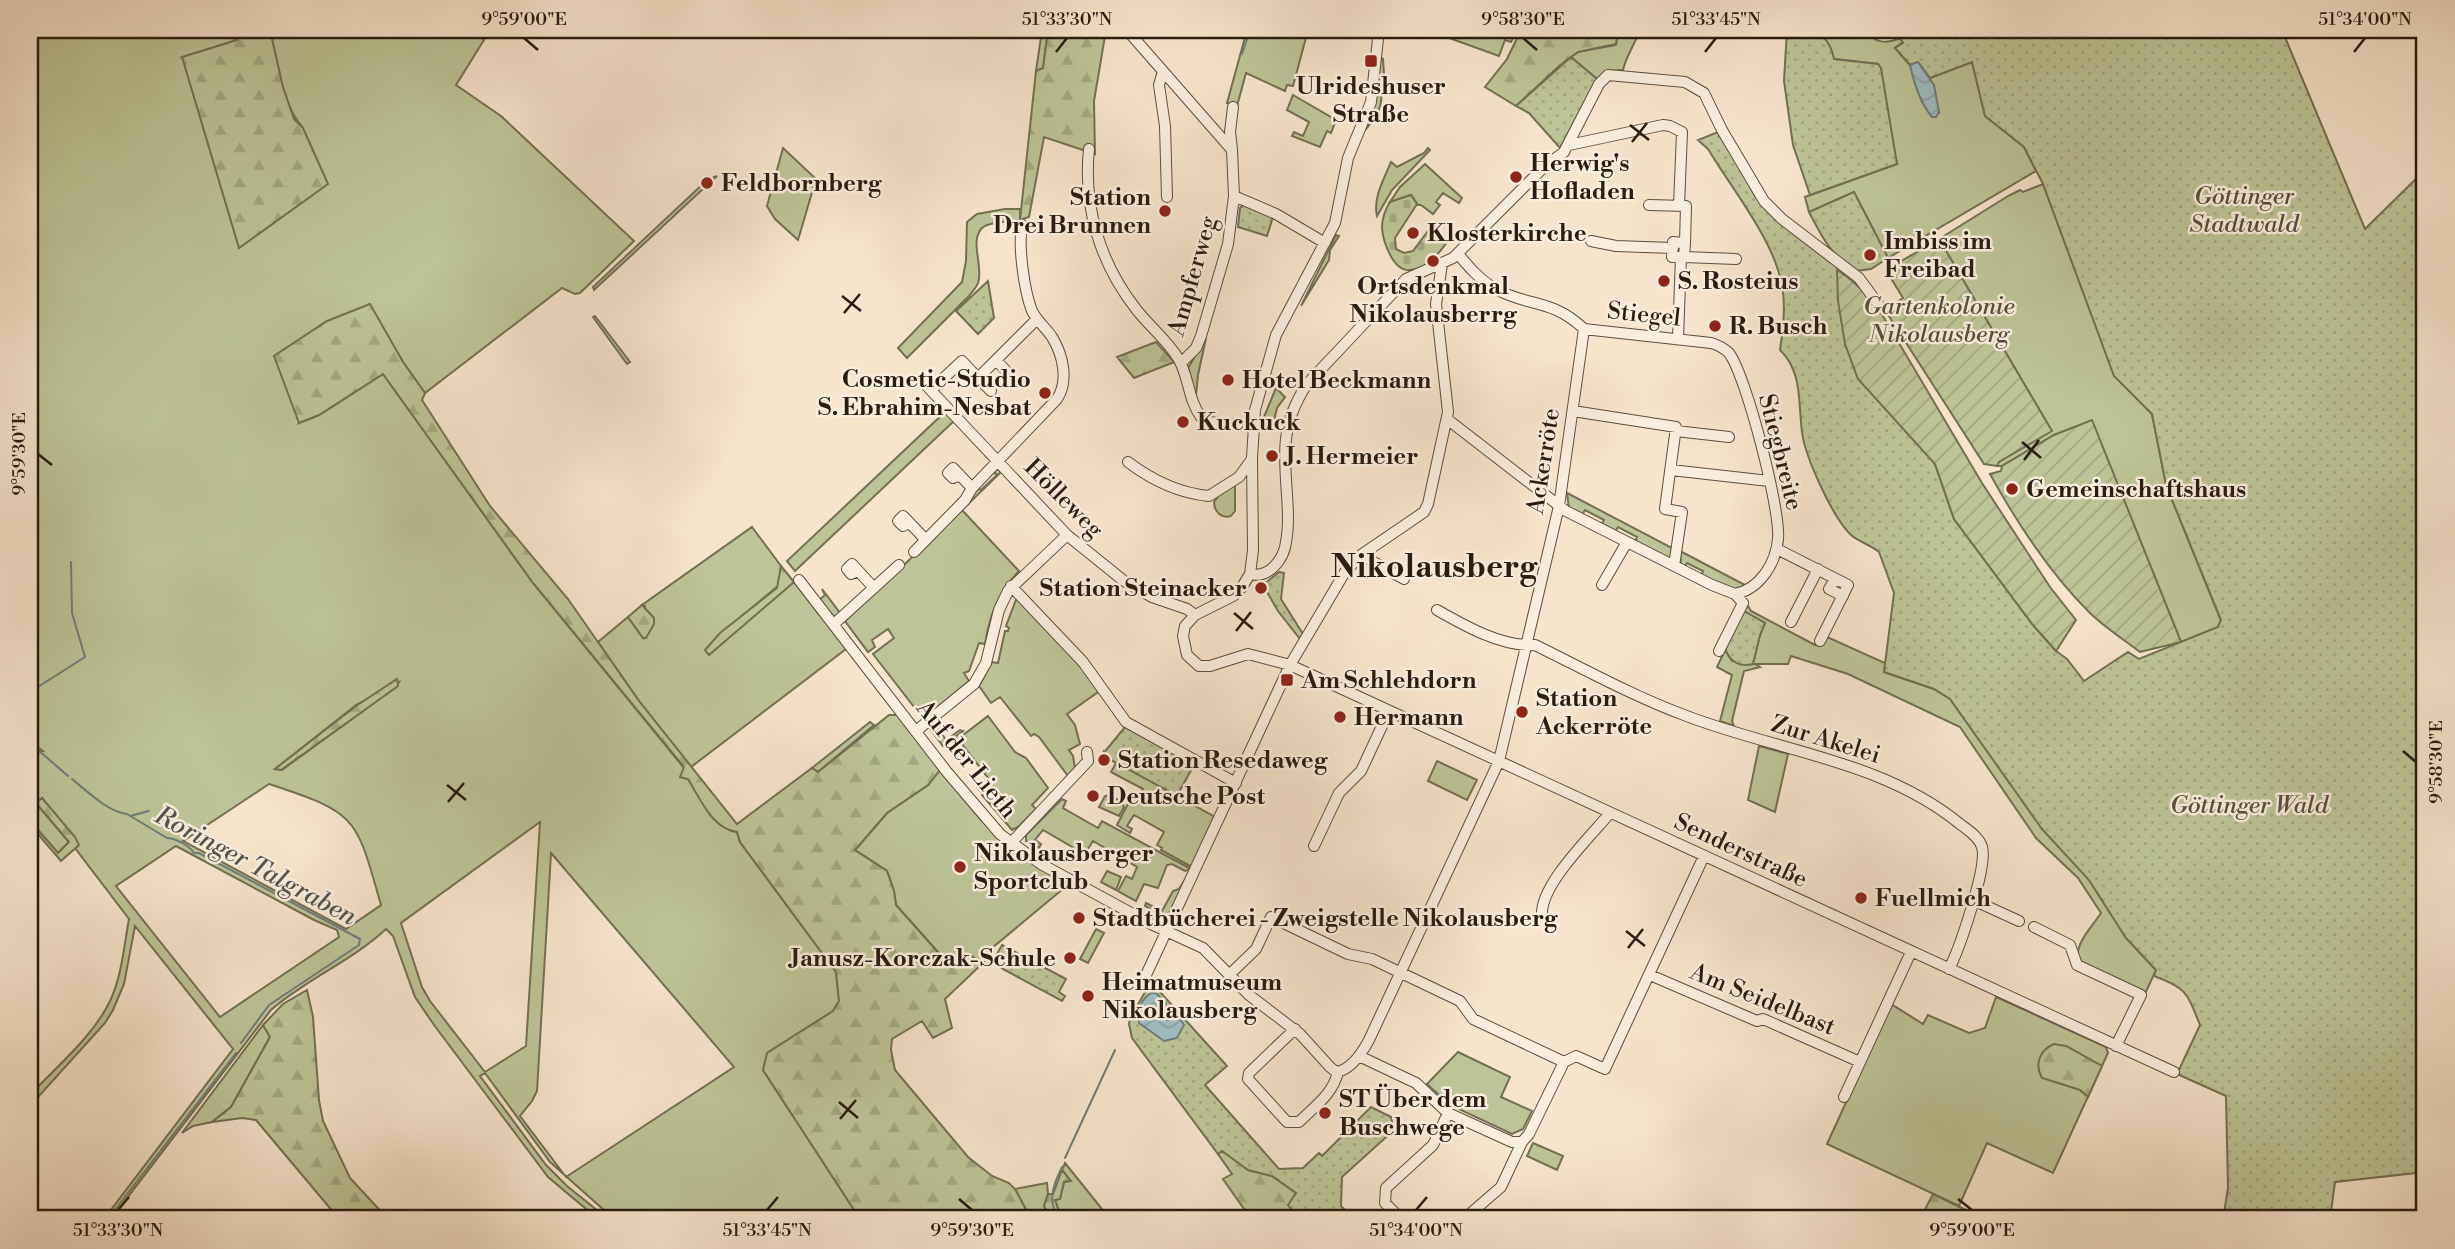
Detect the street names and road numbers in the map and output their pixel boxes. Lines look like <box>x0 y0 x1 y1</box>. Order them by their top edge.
street label: Ampferweg <box>1161 212 1225 341</box>
street label: Stiegel <box>1606 296 1682 334</box>
street label: Stiegbreite <box>1751 391 1809 513</box>
street label: Ackerröte <box>1521 406 1567 517</box>
street label: Hölleweg <box>1017 453 1110 545</box>
street label: Auf der Lieth <box>909 694 1023 825</box>
street label: Zur Akelei <box>1767 709 1884 771</box>
street label: Senderstraße <box>1669 807 1812 895</box>
street label: Am Seidelbast <box>1685 957 1840 1043</box>

